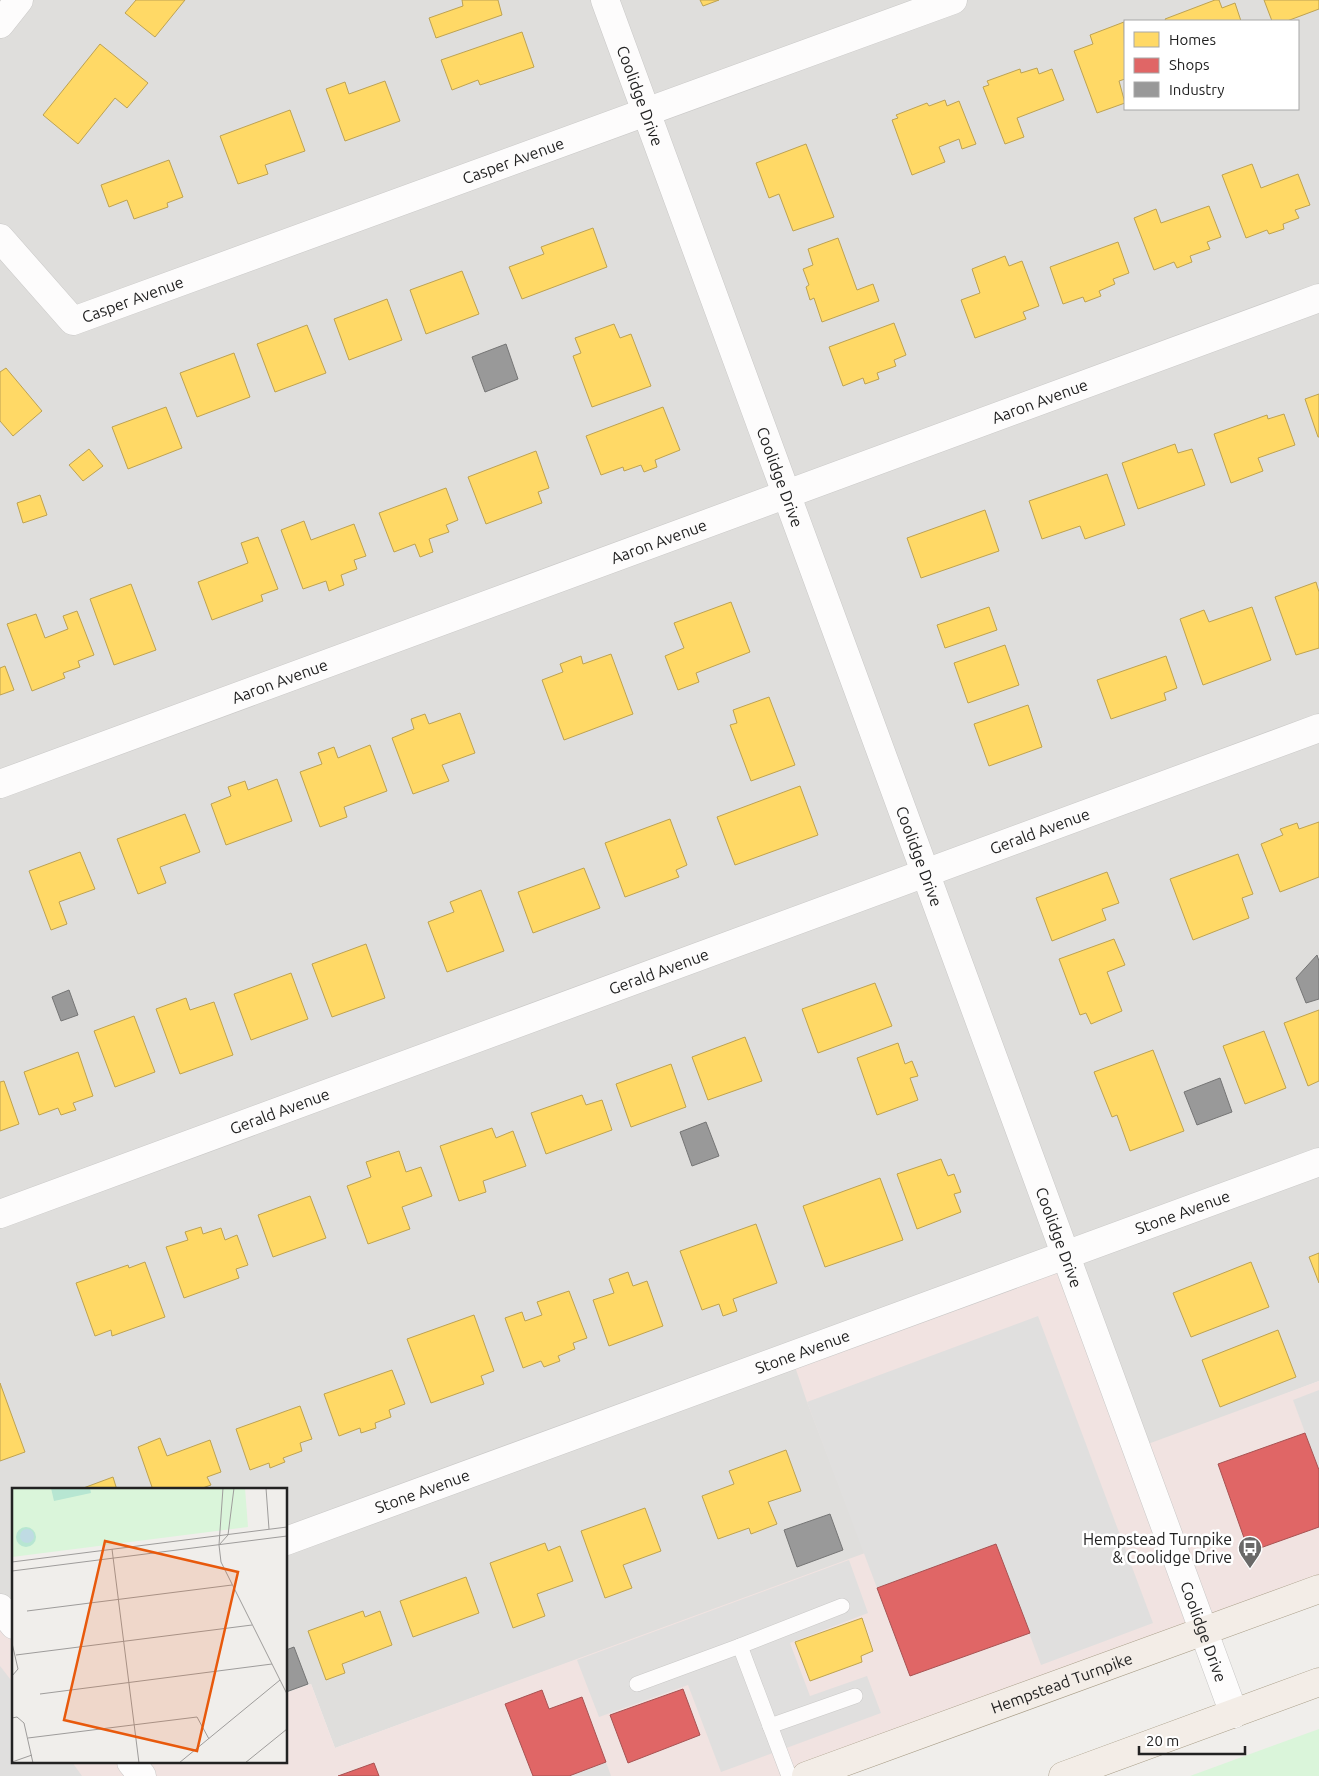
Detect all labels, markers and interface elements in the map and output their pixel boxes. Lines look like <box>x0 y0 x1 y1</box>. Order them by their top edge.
legend <box>1124 20 1299 110</box>
text: Homes <box>1169 31 1216 48</box>
street label: Coolidge Drive <box>614 43 667 148</box>
text: Shops <box>1169 56 1210 73</box>
text: Industry <box>1169 81 1224 98</box>
street label: Casper Avenue <box>460 134 566 187</box>
street label: Casper Avenue <box>79 272 186 326</box>
street label: Aaron Avenue <box>989 375 1090 427</box>
street label: Coolidge Drive <box>753 424 807 530</box>
street label: Aaron Avenue <box>608 515 709 567</box>
street label: Aaron Avenue <box>229 655 330 707</box>
street label: Coolidge Drive <box>893 804 946 909</box>
street label: Gerald Avenue <box>987 804 1092 858</box>
street label: Gerald Avenue <box>606 945 711 998</box>
street label: Gerald Avenue <box>227 1084 332 1138</box>
street label: Coolidge Drive <box>1032 1185 1086 1290</box>
street label: Stone Avenue <box>1133 1186 1232 1238</box>
street label: Stone Avenue <box>752 1326 852 1377</box>
street label: Stone Avenue <box>372 1465 472 1517</box>
inset map <box>12 1488 288 1764</box>
place label: Hempstead Turnpike & Coolidge Drive <box>1083 1530 1232 1566</box>
bus stop icon: Hempstead Turnpike & Coolidge Drive <box>1237 1535 1263 1569</box>
street label: Coolidge Drive <box>1177 1579 1230 1684</box>
street label: Hempstead Turnpike <box>988 1649 1135 1717</box>
scale bar <box>1139 1724 1245 1756</box>
text: 20 m <box>1146 1732 1179 1749</box>

